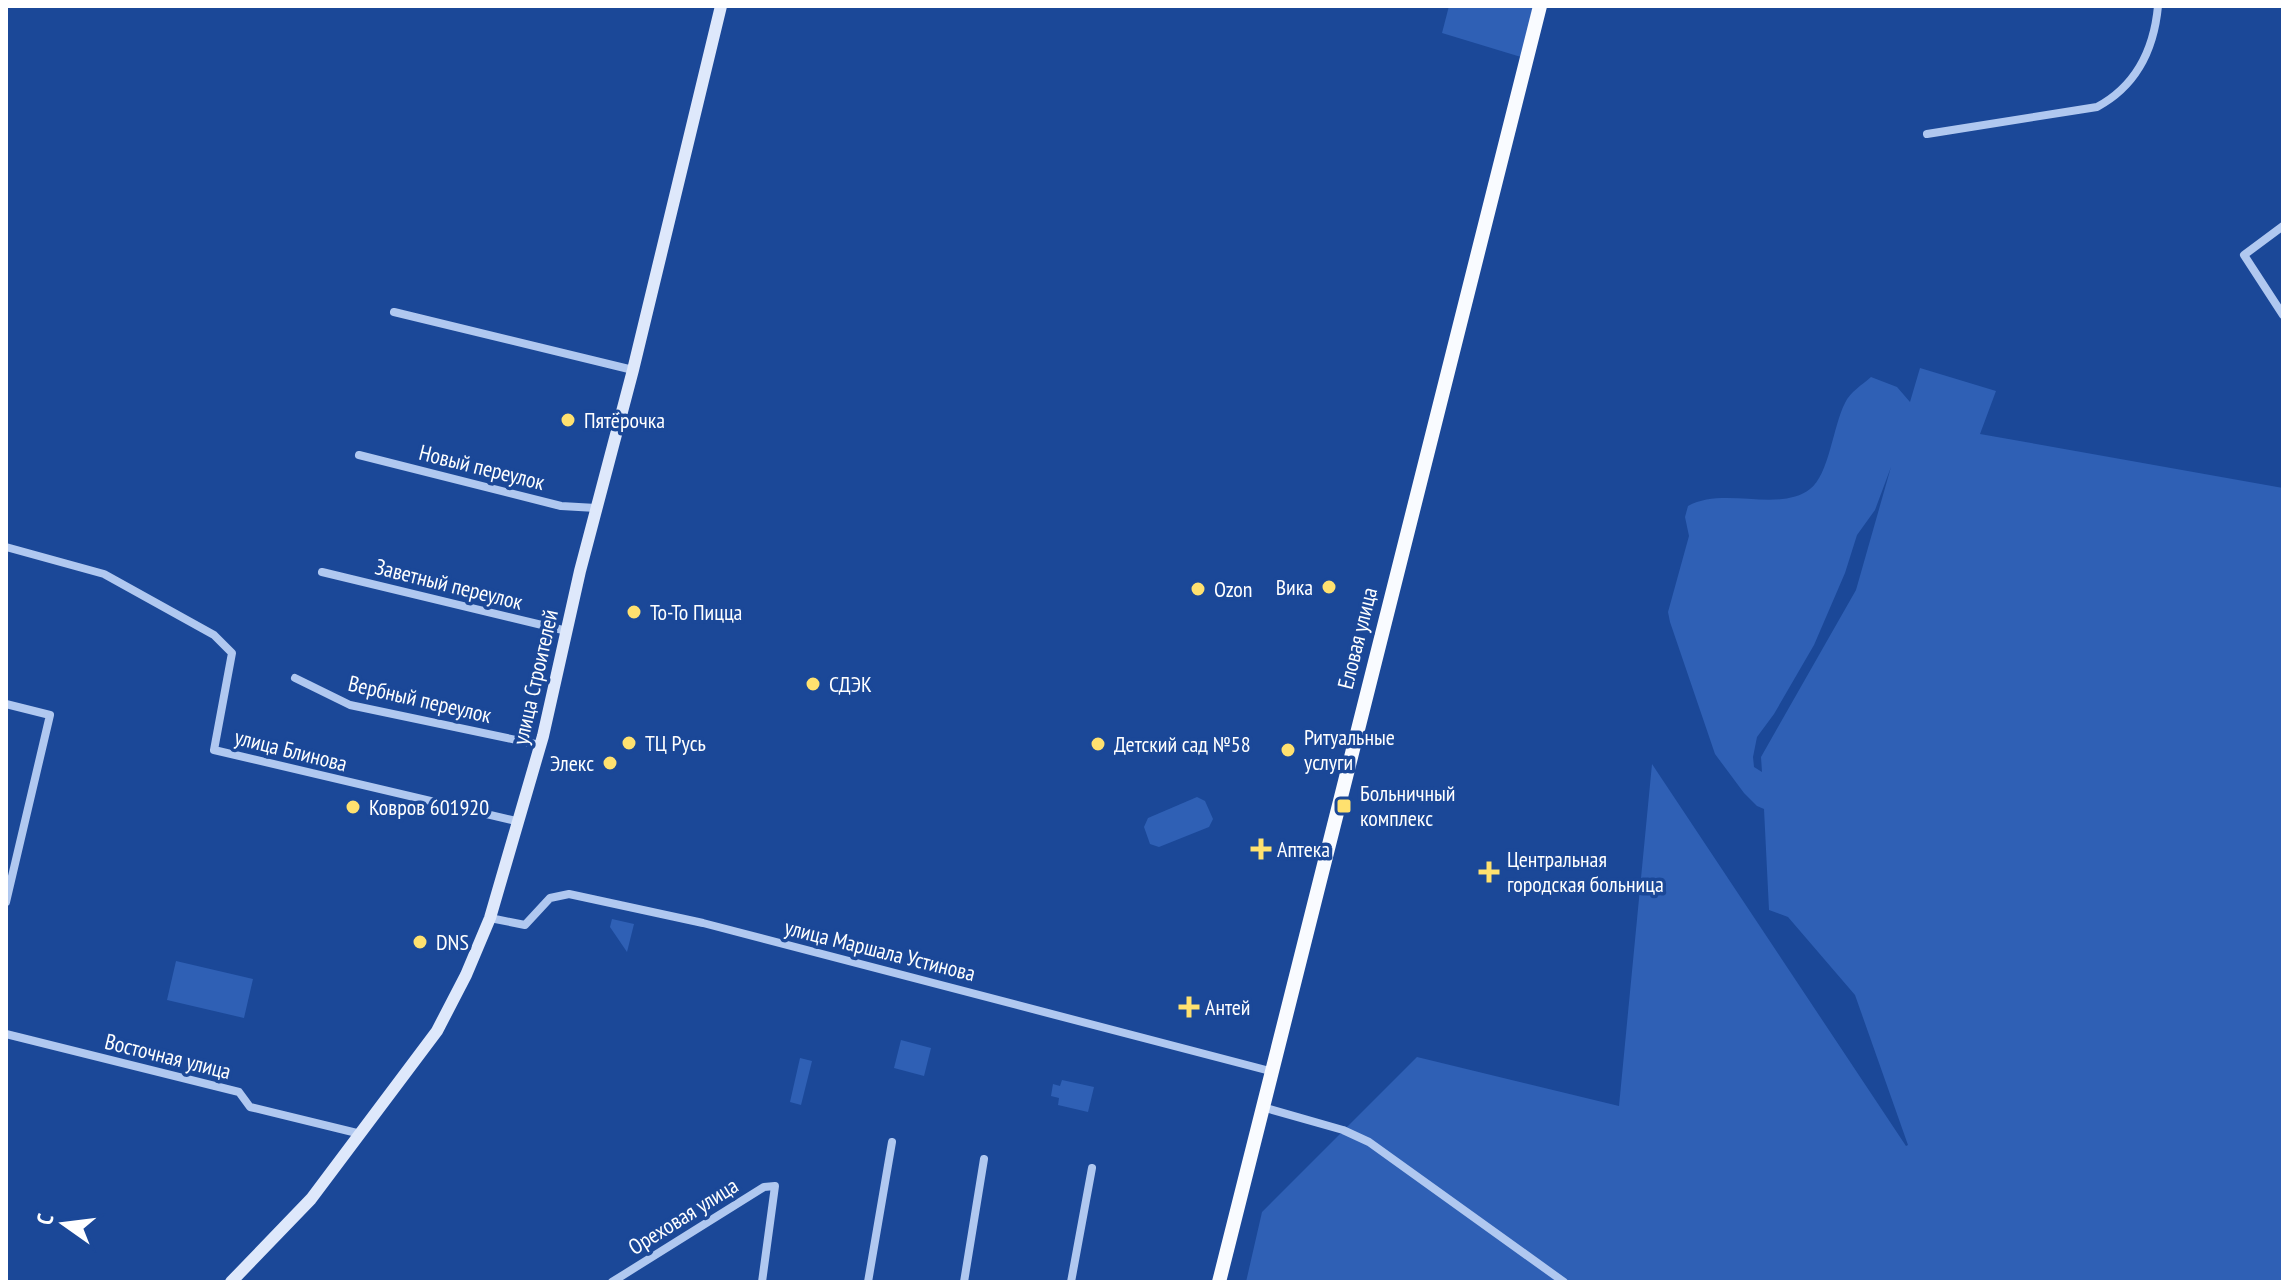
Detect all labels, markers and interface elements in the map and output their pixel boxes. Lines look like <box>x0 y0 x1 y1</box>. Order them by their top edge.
place label: Пятёрочка <box>584 406 665 434</box>
marker: Пятёрочка <box>559 411 577 429</box>
street label: Новый переулок <box>416 438 548 496</box>
street label: Заветный переулок <box>372 552 526 616</box>
place label: Вика <box>1276 573 1313 601</box>
place label: Ozon <box>1214 575 1253 603</box>
marker: Вика <box>1320 578 1338 596</box>
marker: Ozon <box>1189 580 1207 598</box>
street label: Еловая улица <box>1331 584 1383 692</box>
place label: То-То Пицца <box>650 598 742 626</box>
marker: То-То Пицца <box>625 603 643 621</box>
street label: улица Строителей <box>506 607 564 747</box>
street label: Вербный переулок <box>346 669 495 729</box>
place label: СДЭК <box>829 670 872 698</box>
marker: СДЭК <box>804 675 822 693</box>
street label: улица Блинова <box>232 723 350 777</box>
place label: Ритуальные услуги <box>1304 723 1395 776</box>
place label: ТЦ Русь <box>645 729 706 757</box>
place label: Детский сад №58 <box>1114 730 1251 758</box>
marker: ТЦ Русь <box>620 734 638 752</box>
marker: Детский сад №58 <box>1089 735 1107 753</box>
marker: Ритуальные услуги <box>1279 741 1297 759</box>
place label: Элекс <box>550 749 594 777</box>
marker: Элекс <box>601 754 619 772</box>
place label: Больничный комплекс <box>1360 779 1456 832</box>
place label: Ковров 601920 <box>369 793 489 821</box>
marker: Больничный комплекс <box>1335 797 1353 815</box>
marker: Ковров 601920 <box>344 798 362 816</box>
place label: Аптека <box>1277 835 1330 863</box>
marker: Аптека <box>1252 840 1270 858</box>
place label: Центральная городская больница <box>1507 845 1664 898</box>
marker: Центральная городская больница <box>1478 861 1500 883</box>
street label: улица Маршала Устинова <box>782 913 978 987</box>
place label: DNS <box>436 928 469 956</box>
marker: DNS <box>411 933 429 951</box>
place label: Антей <box>1205 993 1250 1021</box>
marker: Антей <box>1180 998 1198 1016</box>
street label: Восточная улица <box>102 1027 234 1085</box>
street label: Ореховая улица <box>623 1171 743 1261</box>
north arrow <box>24 1184 104 1264</box>
text: С <box>30 1211 59 1227</box>

